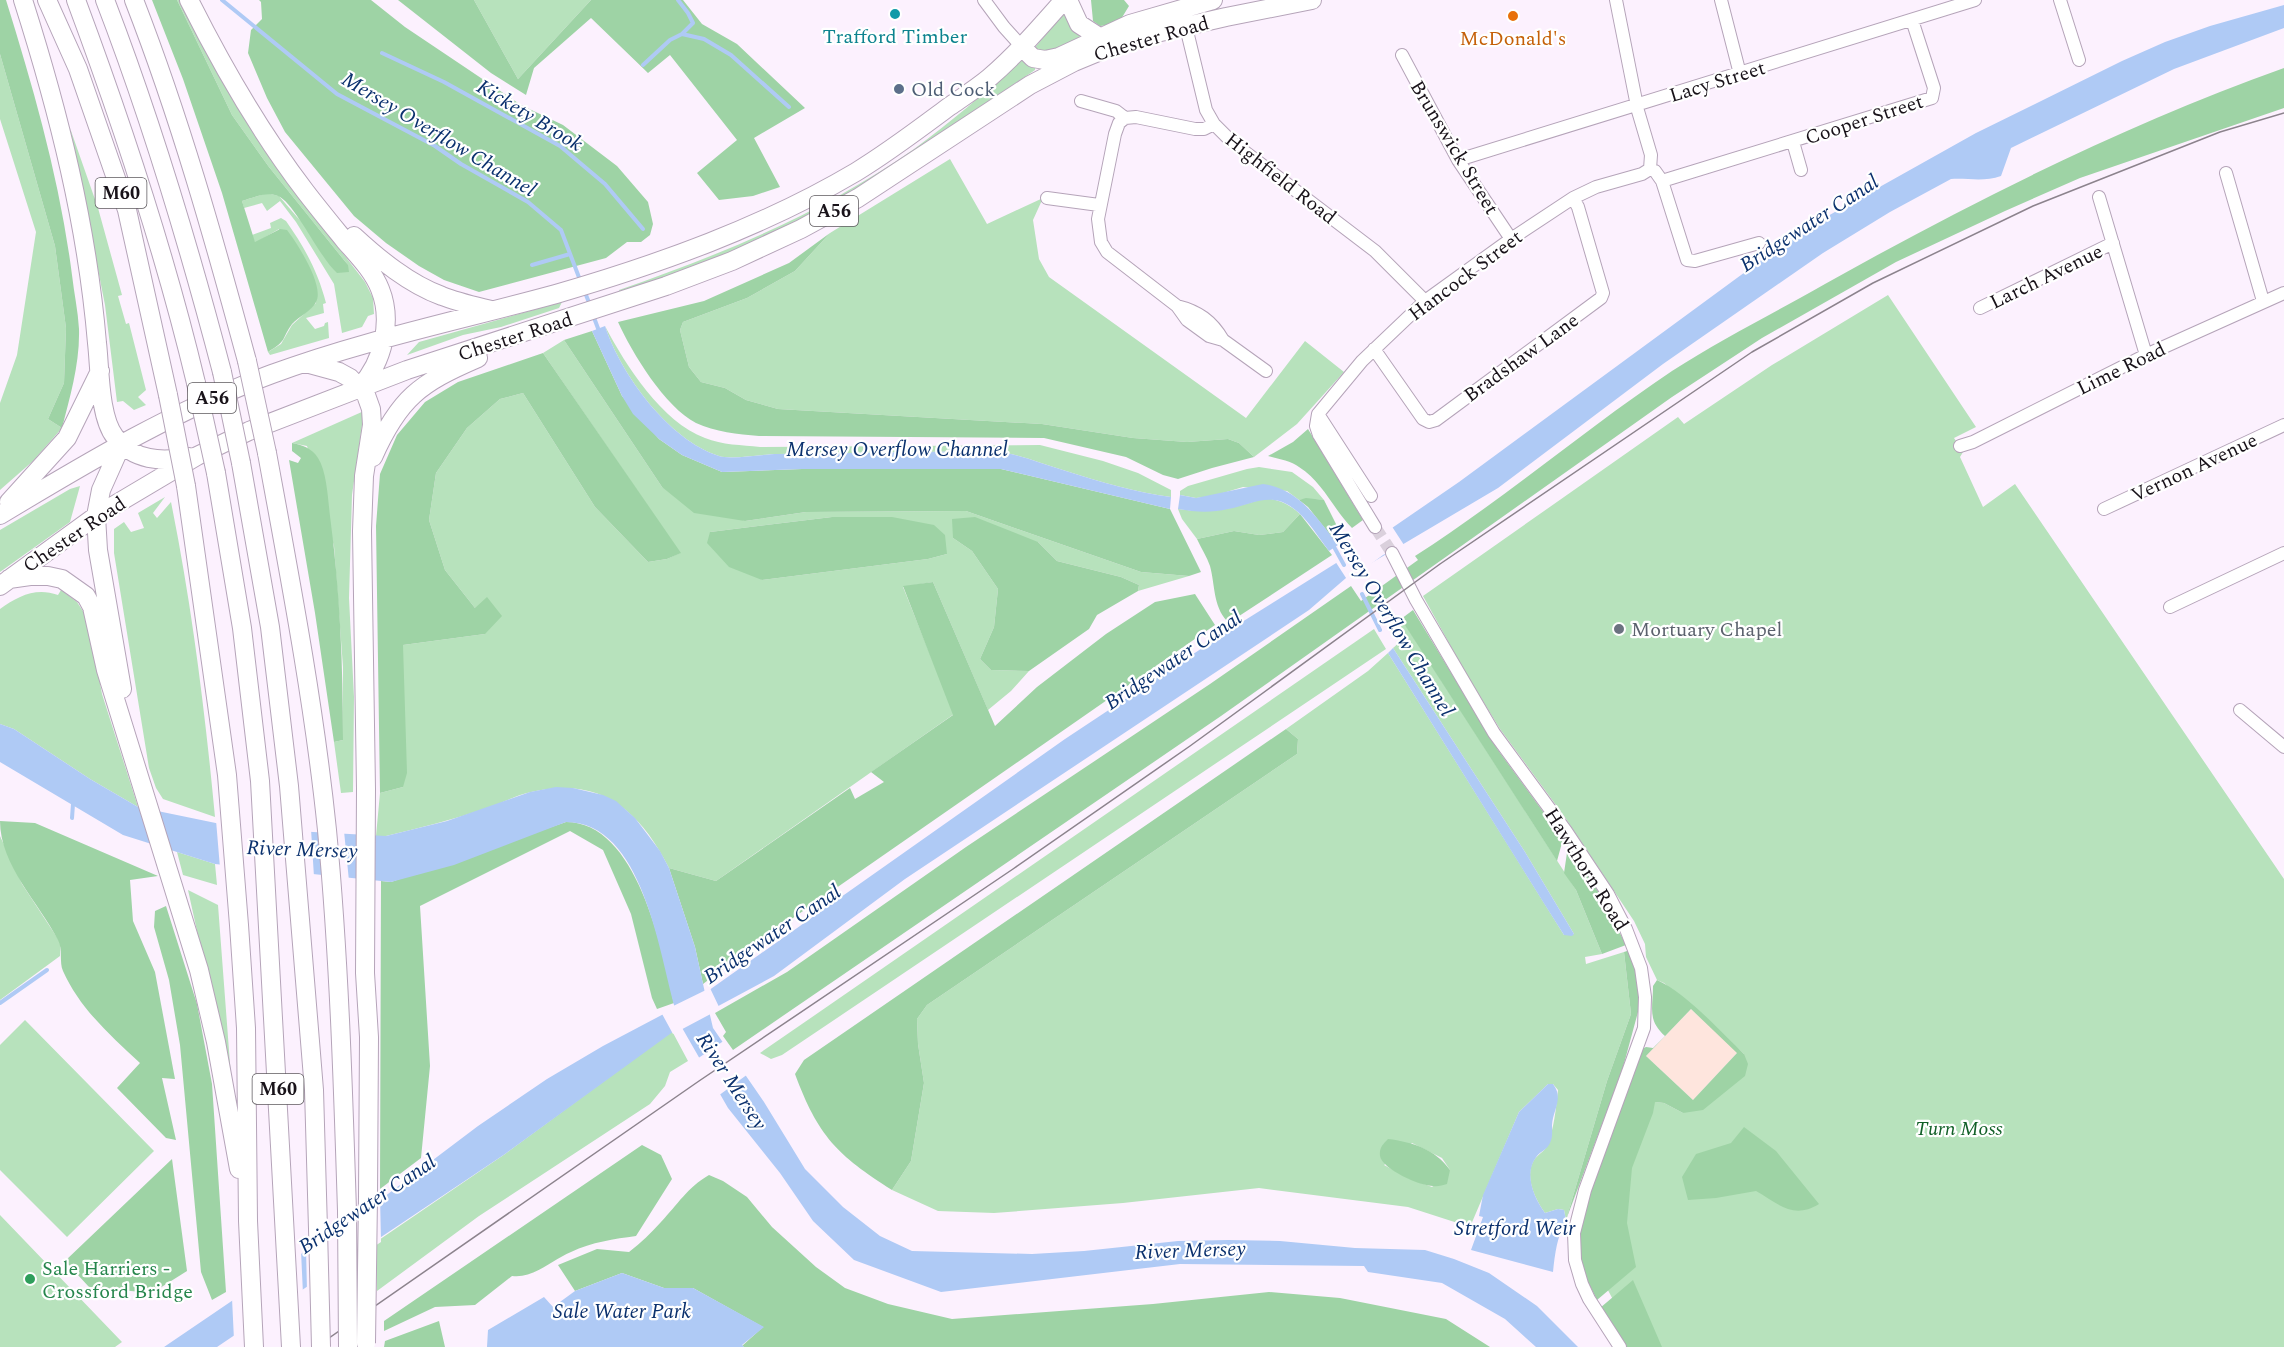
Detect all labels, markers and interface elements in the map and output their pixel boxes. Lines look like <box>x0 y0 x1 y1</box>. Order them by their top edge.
marker: Trafford Timber <box>888 7 902 21</box>
street label: Chester Road <box>1090 8 1213 70</box>
marker: McDonald's <box>1506 9 1520 23</box>
place label: Trafford Timber <box>823 22 967 52</box>
place label: McDonald's <box>1460 24 1566 54</box>
street label: Lacy Street <box>1666 53 1769 111</box>
water label: Mersey Overflow Channel <box>335 64 542 206</box>
water label: Kickety Brook <box>470 71 589 160</box>
place label: Old Cock <box>911 75 995 105</box>
street label: Brunswick Street <box>1402 75 1506 220</box>
marker: Old Cock <box>892 82 906 96</box>
street label: Cooper Street <box>1801 87 1927 153</box>
street label: Highfield Road <box>1218 126 1343 232</box>
water label: Bridgewater Canal <box>1734 166 1886 281</box>
road number: M60 <box>96 178 146 208</box>
road number: A56 <box>810 196 858 226</box>
street label: Hancock Street <box>1402 223 1529 329</box>
street label: Larch Avenue <box>1985 237 2108 317</box>
street label: Chester Road <box>454 304 577 370</box>
street label: Bradshaw Lane <box>1458 306 1585 410</box>
street label: Lime Road <box>2072 334 2171 403</box>
road number: A56 <box>188 383 236 413</box>
street label: Vernon Avenue <box>2126 425 2263 510</box>
water label: Mersey Overflow Channel <box>786 434 1009 466</box>
street label: Chester Road <box>17 489 132 581</box>
water label: Mersey Overflow Channel <box>1320 516 1462 723</box>
water label: Bridgewater Canal <box>1098 602 1249 719</box>
place label: Mortuary Chapel <box>1631 615 1782 645</box>
marker: Mortuary Chapel <box>1612 622 1626 636</box>
street label: Hawthorn Road <box>1536 802 1636 937</box>
water label: River Mersey <box>246 832 359 868</box>
water label: Bridgewater Canal <box>697 876 848 993</box>
water label: River Mersey <box>687 1026 775 1137</box>
road number: M60 <box>252 1074 304 1104</box>
park label: Turn Moss <box>1915 1114 2003 1144</box>
water label: Bridgewater Canal <box>292 1146 443 1263</box>
water label: Stretford Weir <box>1454 1213 1576 1245</box>
water label: River Mersey <box>1134 1233 1247 1269</box>
place label: Sale Harriers - Crossford Bridge <box>42 1254 193 1307</box>
marker: Sale Harriers - Crossford Bridge <box>23 1272 37 1286</box>
water label: Sale Water Park <box>553 1296 691 1328</box>

